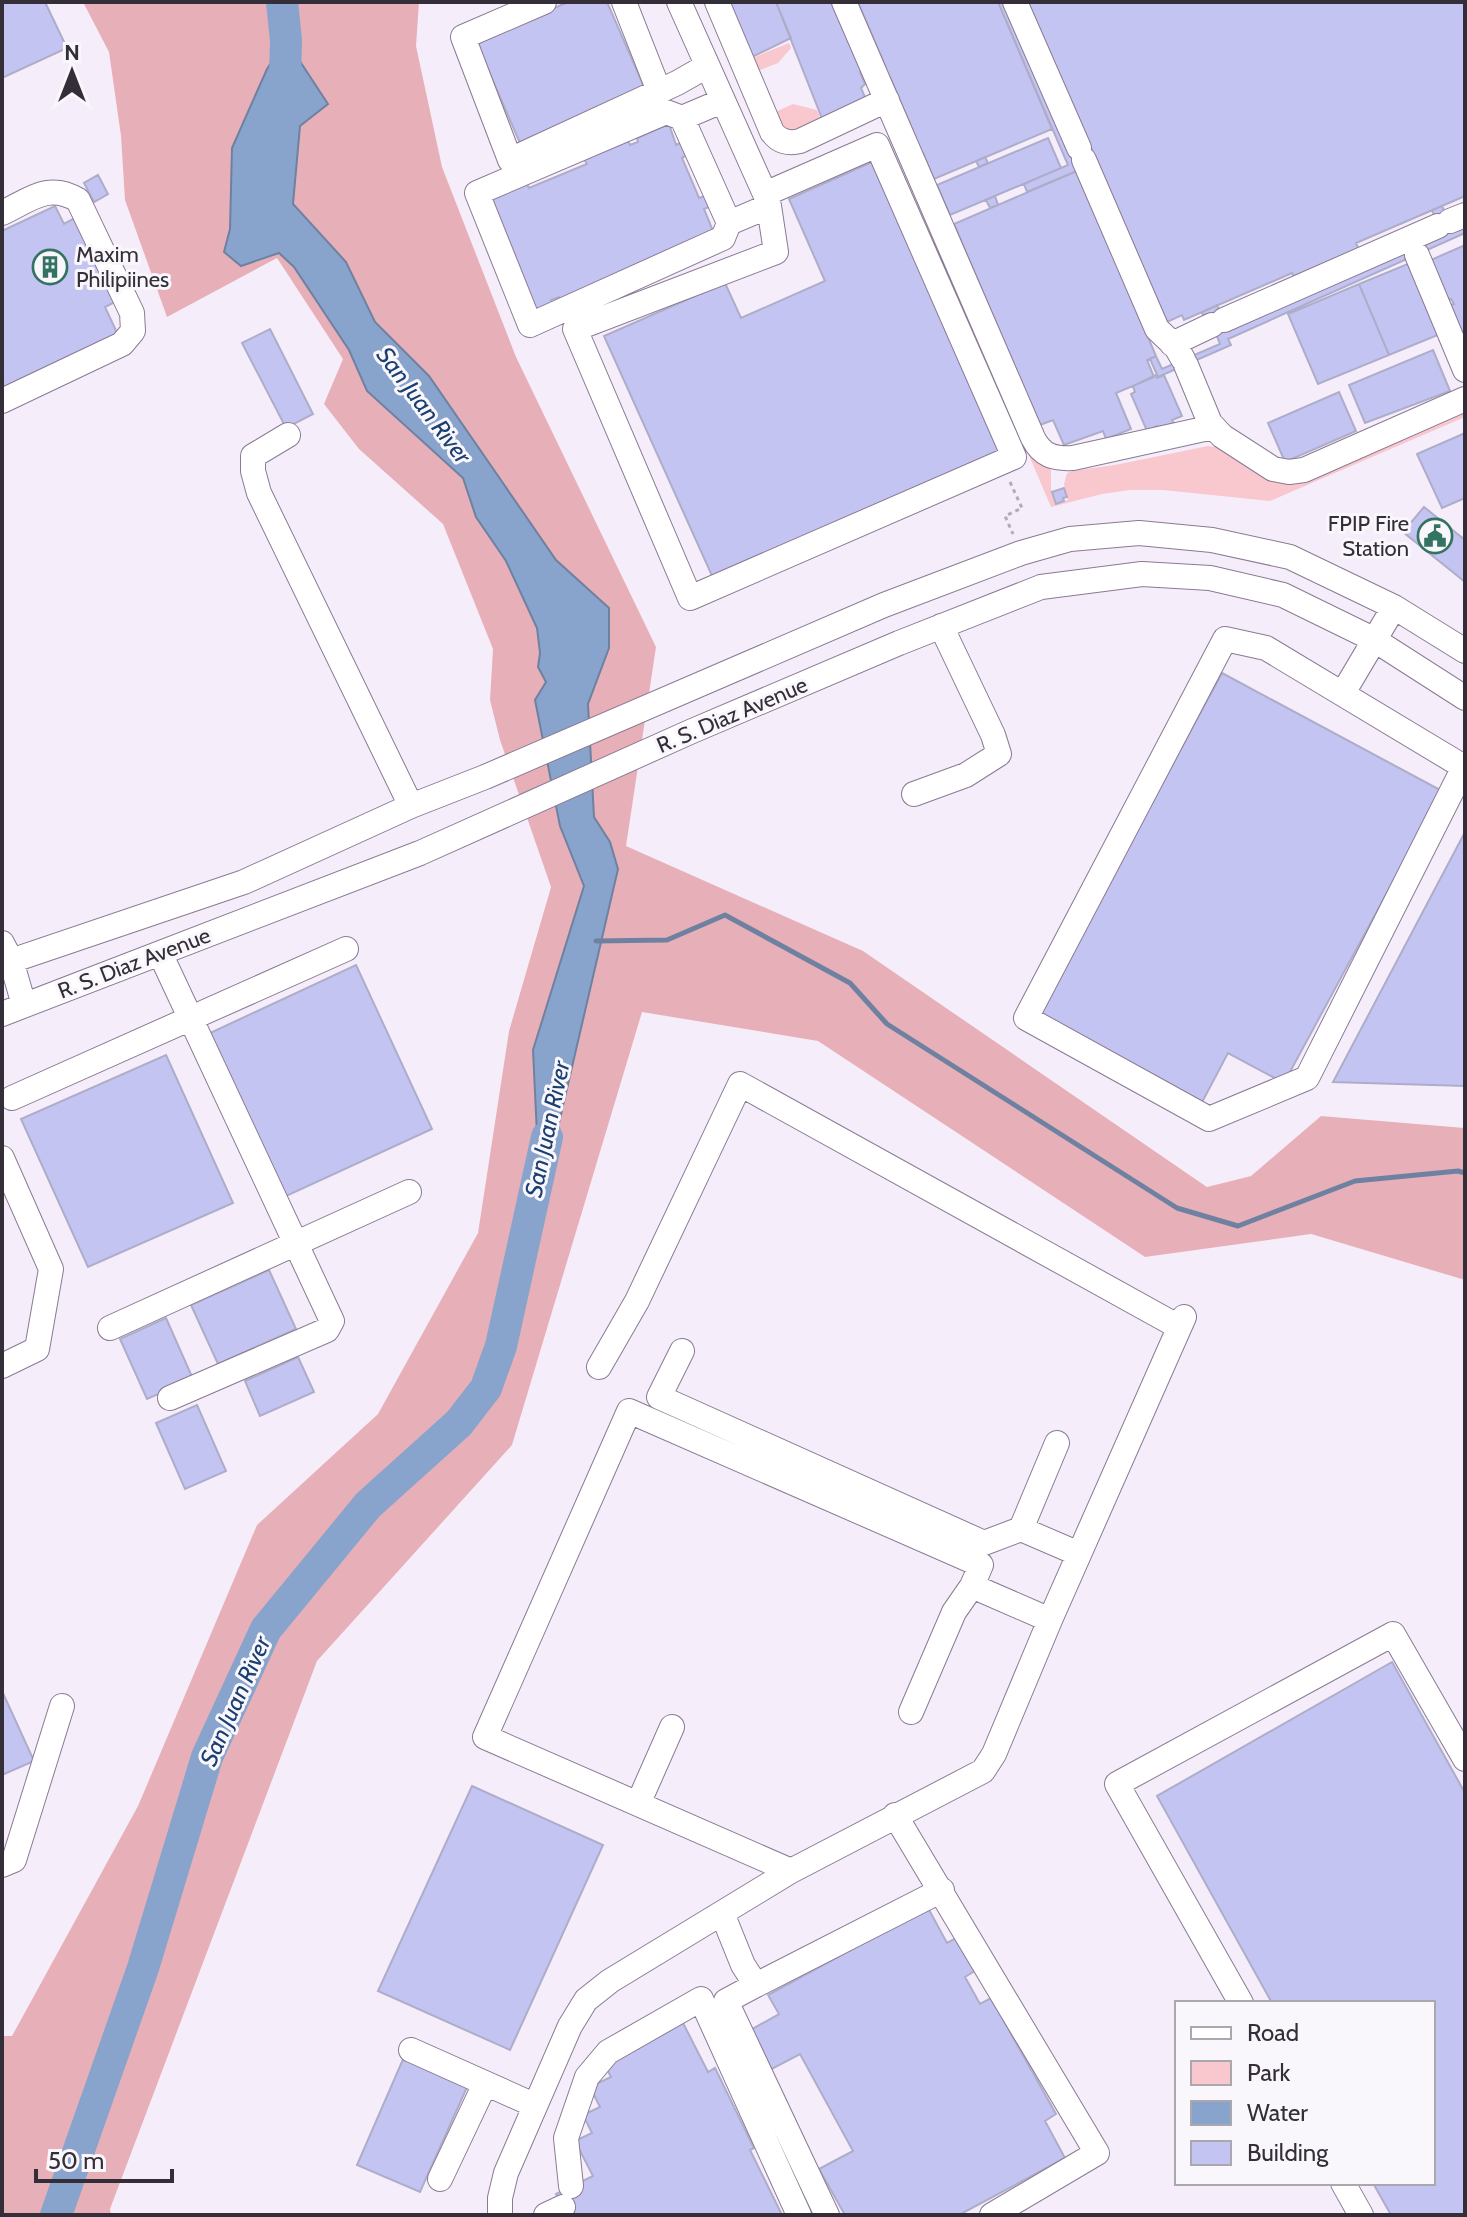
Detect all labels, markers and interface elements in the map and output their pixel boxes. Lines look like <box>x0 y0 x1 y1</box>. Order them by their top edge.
north arrow <box>32 32 112 112</box>
text: N <box>64 39 80 66</box>
place label: Maxim Philipiines <box>76 241 169 293</box>
building icon: Maxim Philipiines <box>31 248 69 286</box>
water label: San Juan River <box>371 341 478 470</box>
place label: FPIP Fire Station <box>1328 510 1409 562</box>
public building icon: FPIP Fire Station <box>1416 517 1454 555</box>
street label: R. S. Diaz Avenue <box>652 671 812 759</box>
street label: R. S. Diaz Avenue <box>54 921 214 1005</box>
water label: San Juan River <box>518 1057 576 1200</box>
water label: San Juan River <box>194 1630 277 1770</box>
legend <box>1175 2001 1435 2185</box>
text: Road <box>1247 2018 1299 2047</box>
text: Park <box>1247 2058 1290 2087</box>
text: Water <box>1247 2098 1308 2127</box>
scale bar <box>36 2133 172 2183</box>
text: Building <box>1247 2138 1329 2167</box>
text: 50 m <box>48 2146 104 2175</box>

